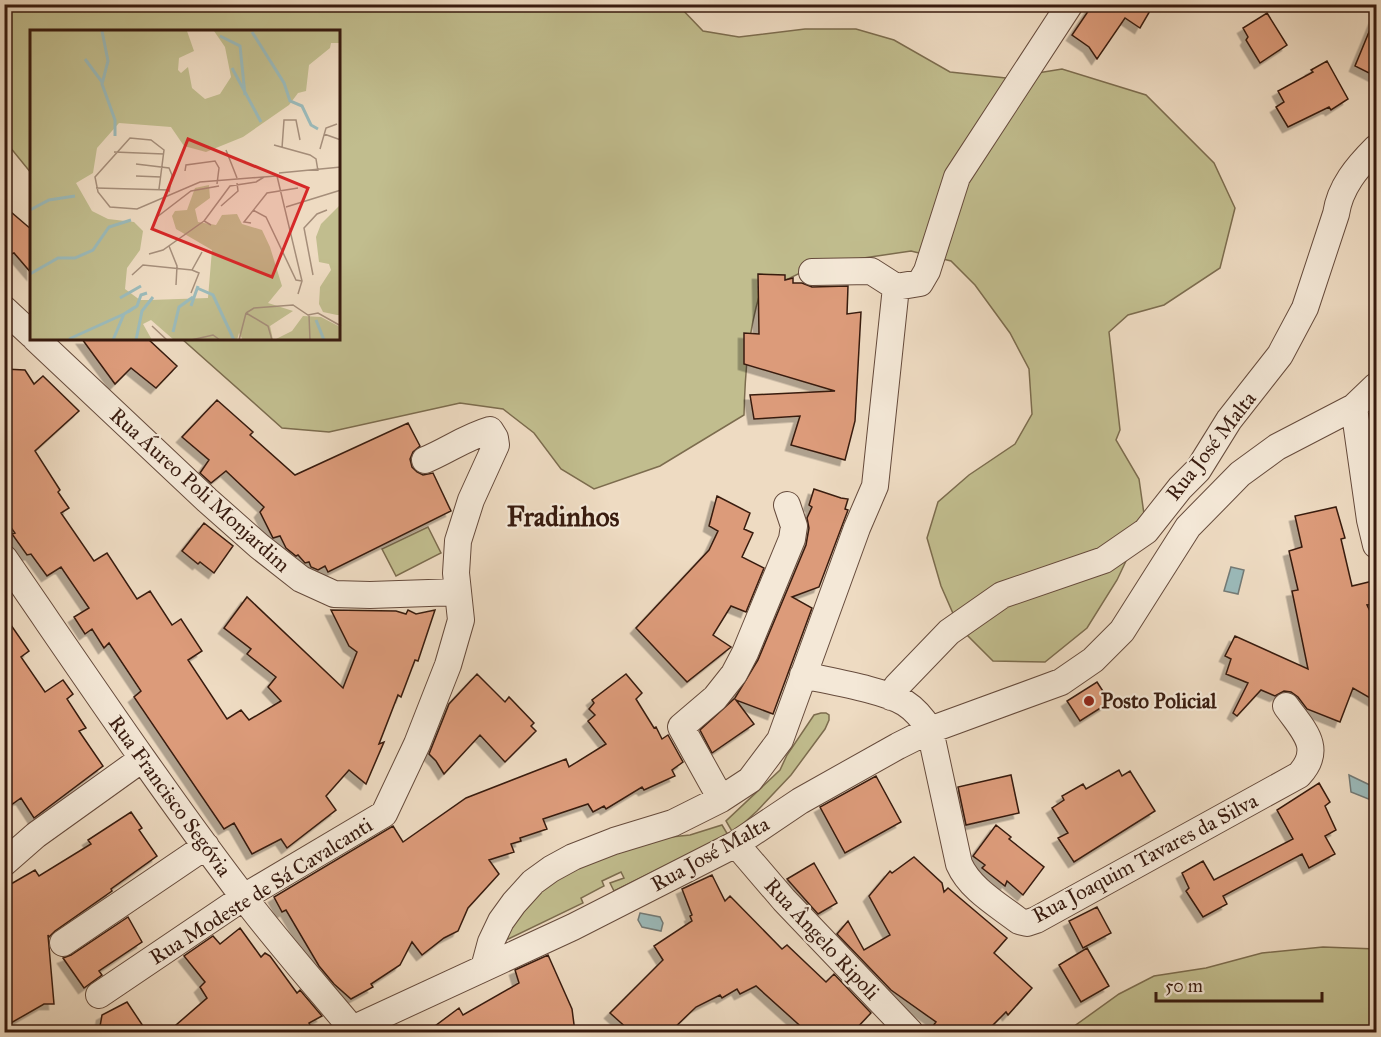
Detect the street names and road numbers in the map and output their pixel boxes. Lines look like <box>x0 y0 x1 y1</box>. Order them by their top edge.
street label: Rua José Malta <box>1160 386 1262 506</box>
street label: Rua Áureo Poli Monjardim <box>105 402 296 578</box>
street label: Rua Francisco Segóvia <box>103 710 237 882</box>
street label: Rua Joaquim Tavares da Silva <box>1028 787 1262 929</box>
street label: Rua José Malta <box>646 811 774 897</box>
street label: Rua Modeste de Sá Cavalcanti <box>145 812 377 970</box>
street label: Rua Ângelo Ripoli <box>759 873 885 1006</box>

